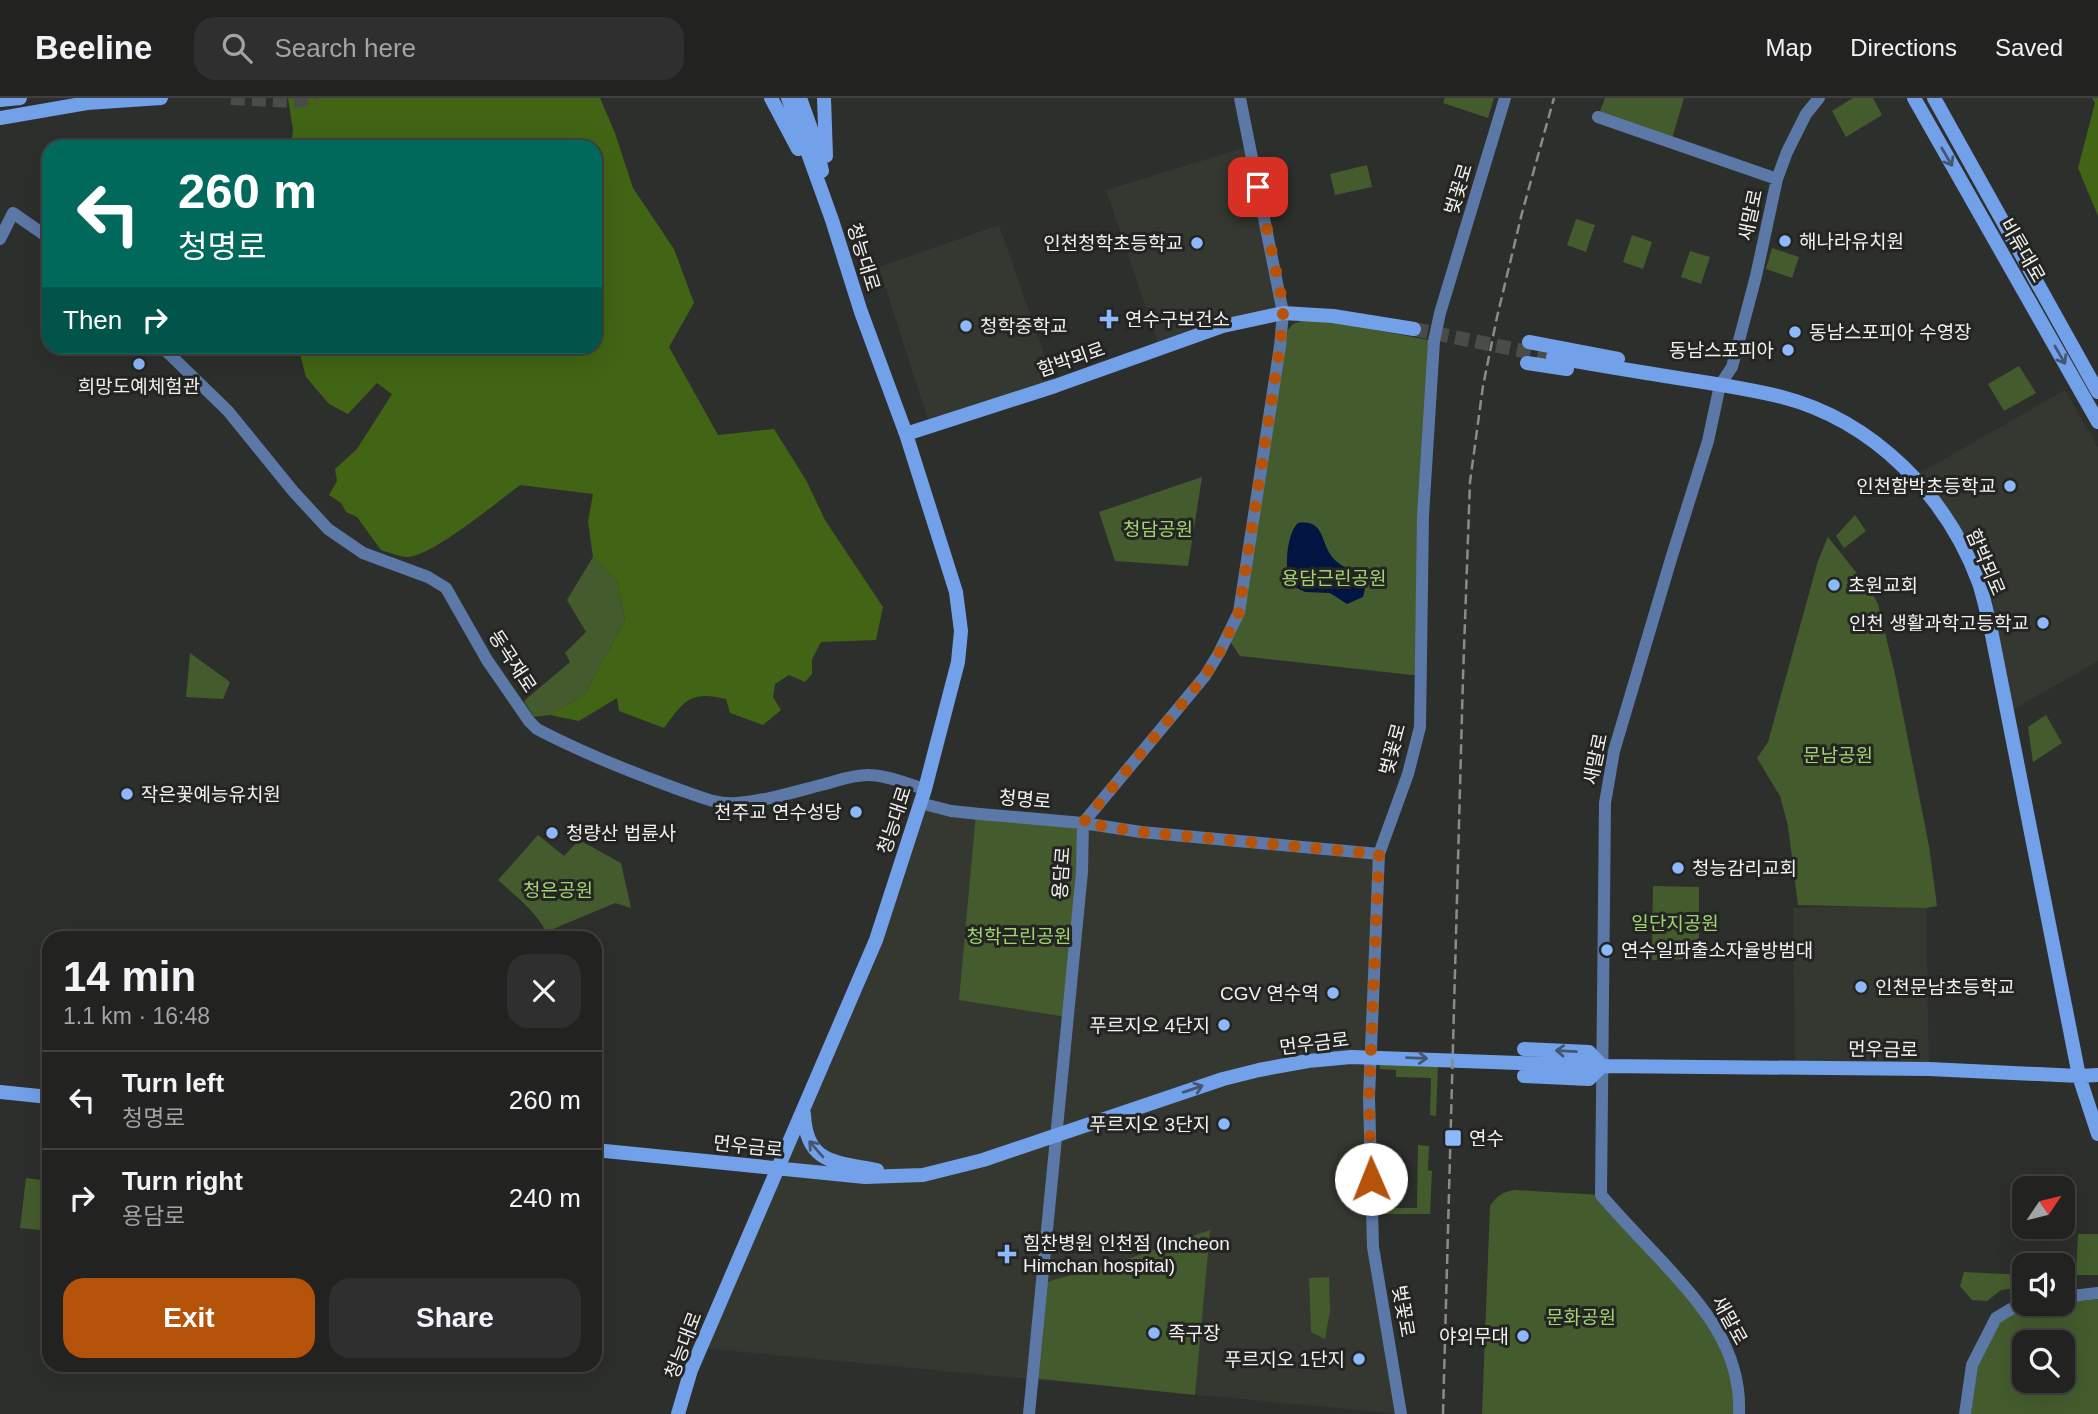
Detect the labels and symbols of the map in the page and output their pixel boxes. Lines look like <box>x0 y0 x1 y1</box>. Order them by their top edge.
one-way arrow <box>1941 147 1955 167</box>
pin <box>1228 157 1288 217</box>
street label: 벚꽃로 <box>1441 161 1476 217</box>
street label: 새말로 <box>1735 187 1766 243</box>
street label: 비류대로 <box>1996 215 2049 286</box>
street label: 청능대로 <box>843 221 884 294</box>
place label: 해나라유치원 <box>1799 231 1904 252</box>
place label: 인천청학초등학교 <box>1043 233 1183 254</box>
marker: 해나라유치원 <box>1777 233 1793 249</box>
marker: 인천청학초등학교 <box>1189 235 1205 251</box>
marker: 연수구보건소 <box>1099 309 1119 329</box>
place label: 연수구보건소 <box>1125 309 1230 330</box>
place label: 청학중학교 <box>980 316 1067 337</box>
marker: 청학중학교 <box>958 318 974 334</box>
place label: 동남스포피아 수영장 <box>1809 322 1972 343</box>
marker: 동남스포피아 수영장 <box>1787 324 1803 340</box>
street label: 함박뫼로 <box>1035 338 1108 381</box>
place label: 동남스포피아 <box>1669 340 1774 361</box>
marker: 동남스포피아 <box>1780 342 1796 358</box>
one-way arrow <box>2054 344 2067 365</box>
marker: 희망도예체험관 <box>131 356 147 372</box>
place label: 희망도예체험관 <box>78 376 200 397</box>
place label: 인천함박초등학교 <box>1856 476 1996 497</box>
marker: 인천함박초등학교 <box>2002 478 2018 494</box>
park label: 청담공원 <box>1123 519 1193 540</box>
street label: 함박뫼로 <box>1962 526 2009 598</box>
park label: 용담근린공원 <box>1282 568 1386 589</box>
place label: 초원교회 <box>1848 575 1918 596</box>
marker: 초원교회 <box>1826 577 1842 593</box>
place label: 인천 생활과학고등학교 <box>1849 613 2029 634</box>
marker: 인천 생활과학고등학교 <box>2035 615 2051 631</box>
street label: 동곡재로 <box>485 626 540 696</box>
street label: 벚꽃로 <box>1376 721 1409 777</box>
street label: 새말로 <box>1580 731 1611 787</box>
park label: 문남공원 <box>1803 745 1873 766</box>
place label: 작은꽃예능유치원 <box>141 784 281 805</box>
street label: 청능대로 <box>874 784 915 857</box>
marker: 작은꽃예능유치원 <box>119 786 135 802</box>
street label: 청명로 <box>998 787 1052 812</box>
place label: 천주교 연수성당 <box>714 802 842 823</box>
marker: 천주교 연수성당 <box>848 804 864 820</box>
place label: 청량산 법륜사 <box>566 823 676 844</box>
marker: 청량산 법륜사 <box>544 825 560 841</box>
street label: 용담로 <box>1049 846 1074 900</box>
place label: 청능감리교회 <box>1692 858 1797 879</box>
marker: 청능감리교회 <box>1670 860 1686 876</box>
park label: 청은공원 <box>523 880 593 901</box>
park label: 일단지공원 <box>1631 913 1719 934</box>
park label: 청학근린공원 <box>967 926 1071 947</box>
place label: 연수일파출소자율방범대 <box>1621 940 1813 961</box>
marker: 연수일파출소자율방범대 <box>1599 942 1615 958</box>
place label: 인천문남초등학교 <box>1875 977 2015 998</box>
marker: 인천문남초등학교 <box>1853 979 1869 995</box>
place label: CGV 연수역 <box>1220 983 1319 1004</box>
marker: CGV 연수역 <box>1325 985 1341 1001</box>
place label: 푸르지오 4단지 <box>1089 1015 1210 1036</box>
marker: 푸르지오 4단지 <box>1216 1017 1232 1033</box>
street label: 먼우금로 <box>1278 1029 1350 1058</box>
street label: 먼우금로 <box>1848 1038 1918 1061</box>
one-way arrow <box>1555 1044 1578 1057</box>
one-way arrow <box>1405 1052 1428 1065</box>
one-way arrow <box>1182 1082 1204 1095</box>
place label: 푸르지오 3단지 <box>1089 1114 1210 1135</box>
marker: 푸르지오 3단지 <box>1216 1116 1232 1132</box>
marker: 연수 <box>1443 1128 1463 1148</box>
place label: 연수 <box>1469 1128 1504 1149</box>
street label: 먼우금로 <box>712 1132 784 1161</box>
one-way arrow <box>808 1140 824 1158</box>
position arrow <box>1334 1142 1408 1216</box>
north arrow <box>2012 1176 2076 1239</box>
place label: 힘찬병원 인천점 (Incheon Himchan hospital) <box>1023 1233 1230 1276</box>
marker: 힘찬병원 인천점 (Incheon Himchan hospital) <box>997 1244 1017 1264</box>
street label: 벚꽃로 <box>1389 1283 1418 1339</box>
street label: 새말로 <box>1708 1292 1751 1348</box>
park label: 문화공원 <box>1546 1307 1616 1328</box>
street label: 청능대로 <box>661 1309 706 1382</box>
place label: 족구장 <box>1168 1323 1220 1344</box>
marker: 족구장 <box>1146 1325 1162 1341</box>
place label: 야외무대 <box>1439 1326 1509 1347</box>
marker: 야외무대 <box>1515 1328 1531 1344</box>
place label: 푸르지오 1단지 <box>1224 1349 1345 1370</box>
marker: 푸르지오 1단지 <box>1351 1351 1367 1367</box>

